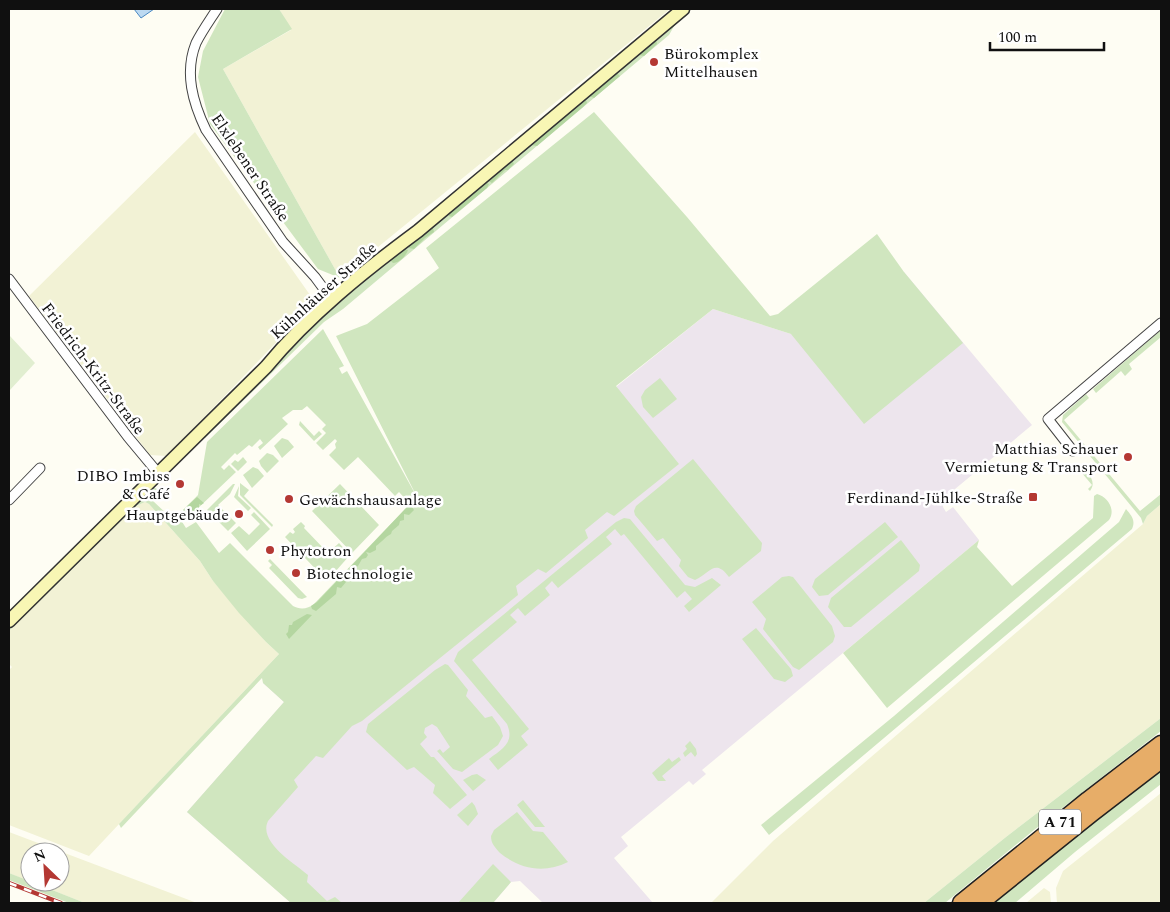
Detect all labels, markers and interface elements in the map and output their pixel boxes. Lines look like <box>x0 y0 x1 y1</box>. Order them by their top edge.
scale bar <box>990 20 1104 52</box>
text: 100 m <box>998 26 1037 49</box>
place label: Bürokomplex Mittelhausen <box>664 42 759 84</box>
marker: Bürokomplex Mittelhausen <box>648 56 660 68</box>
street label: Elxlebener Straße <box>205 109 295 226</box>
street label: Kühnhäuser Straße <box>265 236 382 345</box>
street label: Friedrich-Kritz-Straße <box>35 297 151 440</box>
place label: Matthias Schauer Vermietung & Transport <box>944 437 1118 479</box>
marker: Matthias Schauer Vermietung & Transport <box>1122 451 1134 463</box>
place label: DIBO Imbiss & Café <box>76 464 170 506</box>
marker: DIBO Imbiss & Café <box>174 478 186 490</box>
place label: Ferdinand-Jühlke-Straße <box>847 486 1023 510</box>
place label: Gewächshausanlage <box>299 488 442 512</box>
marker: Ferdinand-Jühlke-Straße <box>1027 491 1039 503</box>
marker: Gewächshausanlage <box>283 493 295 505</box>
place label: Hauptgebäude <box>126 503 229 527</box>
marker: Hauptgebäude <box>233 508 245 520</box>
place label: Phytotron <box>280 539 351 563</box>
marker: Phytotron <box>264 544 276 556</box>
place label: Biotechnologie <box>306 562 413 586</box>
marker: Biotechnologie <box>290 567 302 579</box>
road number: A 71 <box>1039 810 1081 834</box>
north arrow <box>20 842 70 892</box>
text: N <box>30 844 49 868</box>

